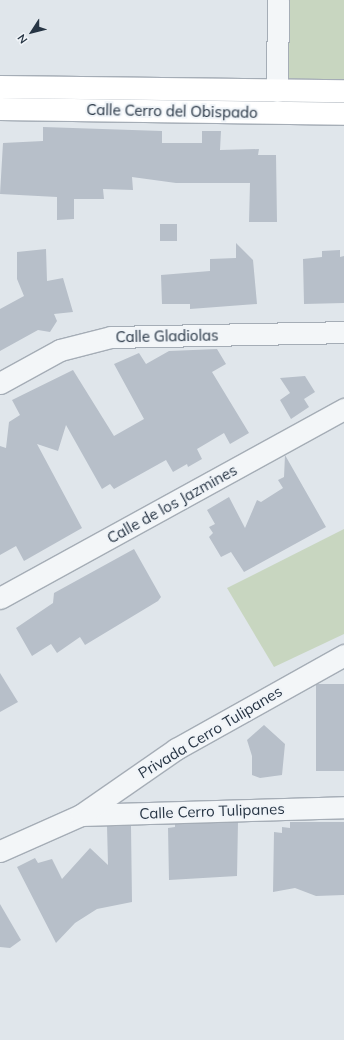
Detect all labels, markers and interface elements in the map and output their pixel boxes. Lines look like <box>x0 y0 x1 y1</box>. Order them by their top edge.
north arrow <box>12 12 52 52</box>
text: N <box>14 32 30 47</box>
street label: Calle Cerro del Obispado <box>86 101 258 121</box>
street label: Calle Gladiolas <box>115 326 219 346</box>
street label: Calle de los Jazmines <box>104 461 240 547</box>
street label: Privada Cerro Tulipanes <box>135 682 285 782</box>
street label: Calle Cerro Tulipanes <box>139 799 285 823</box>

